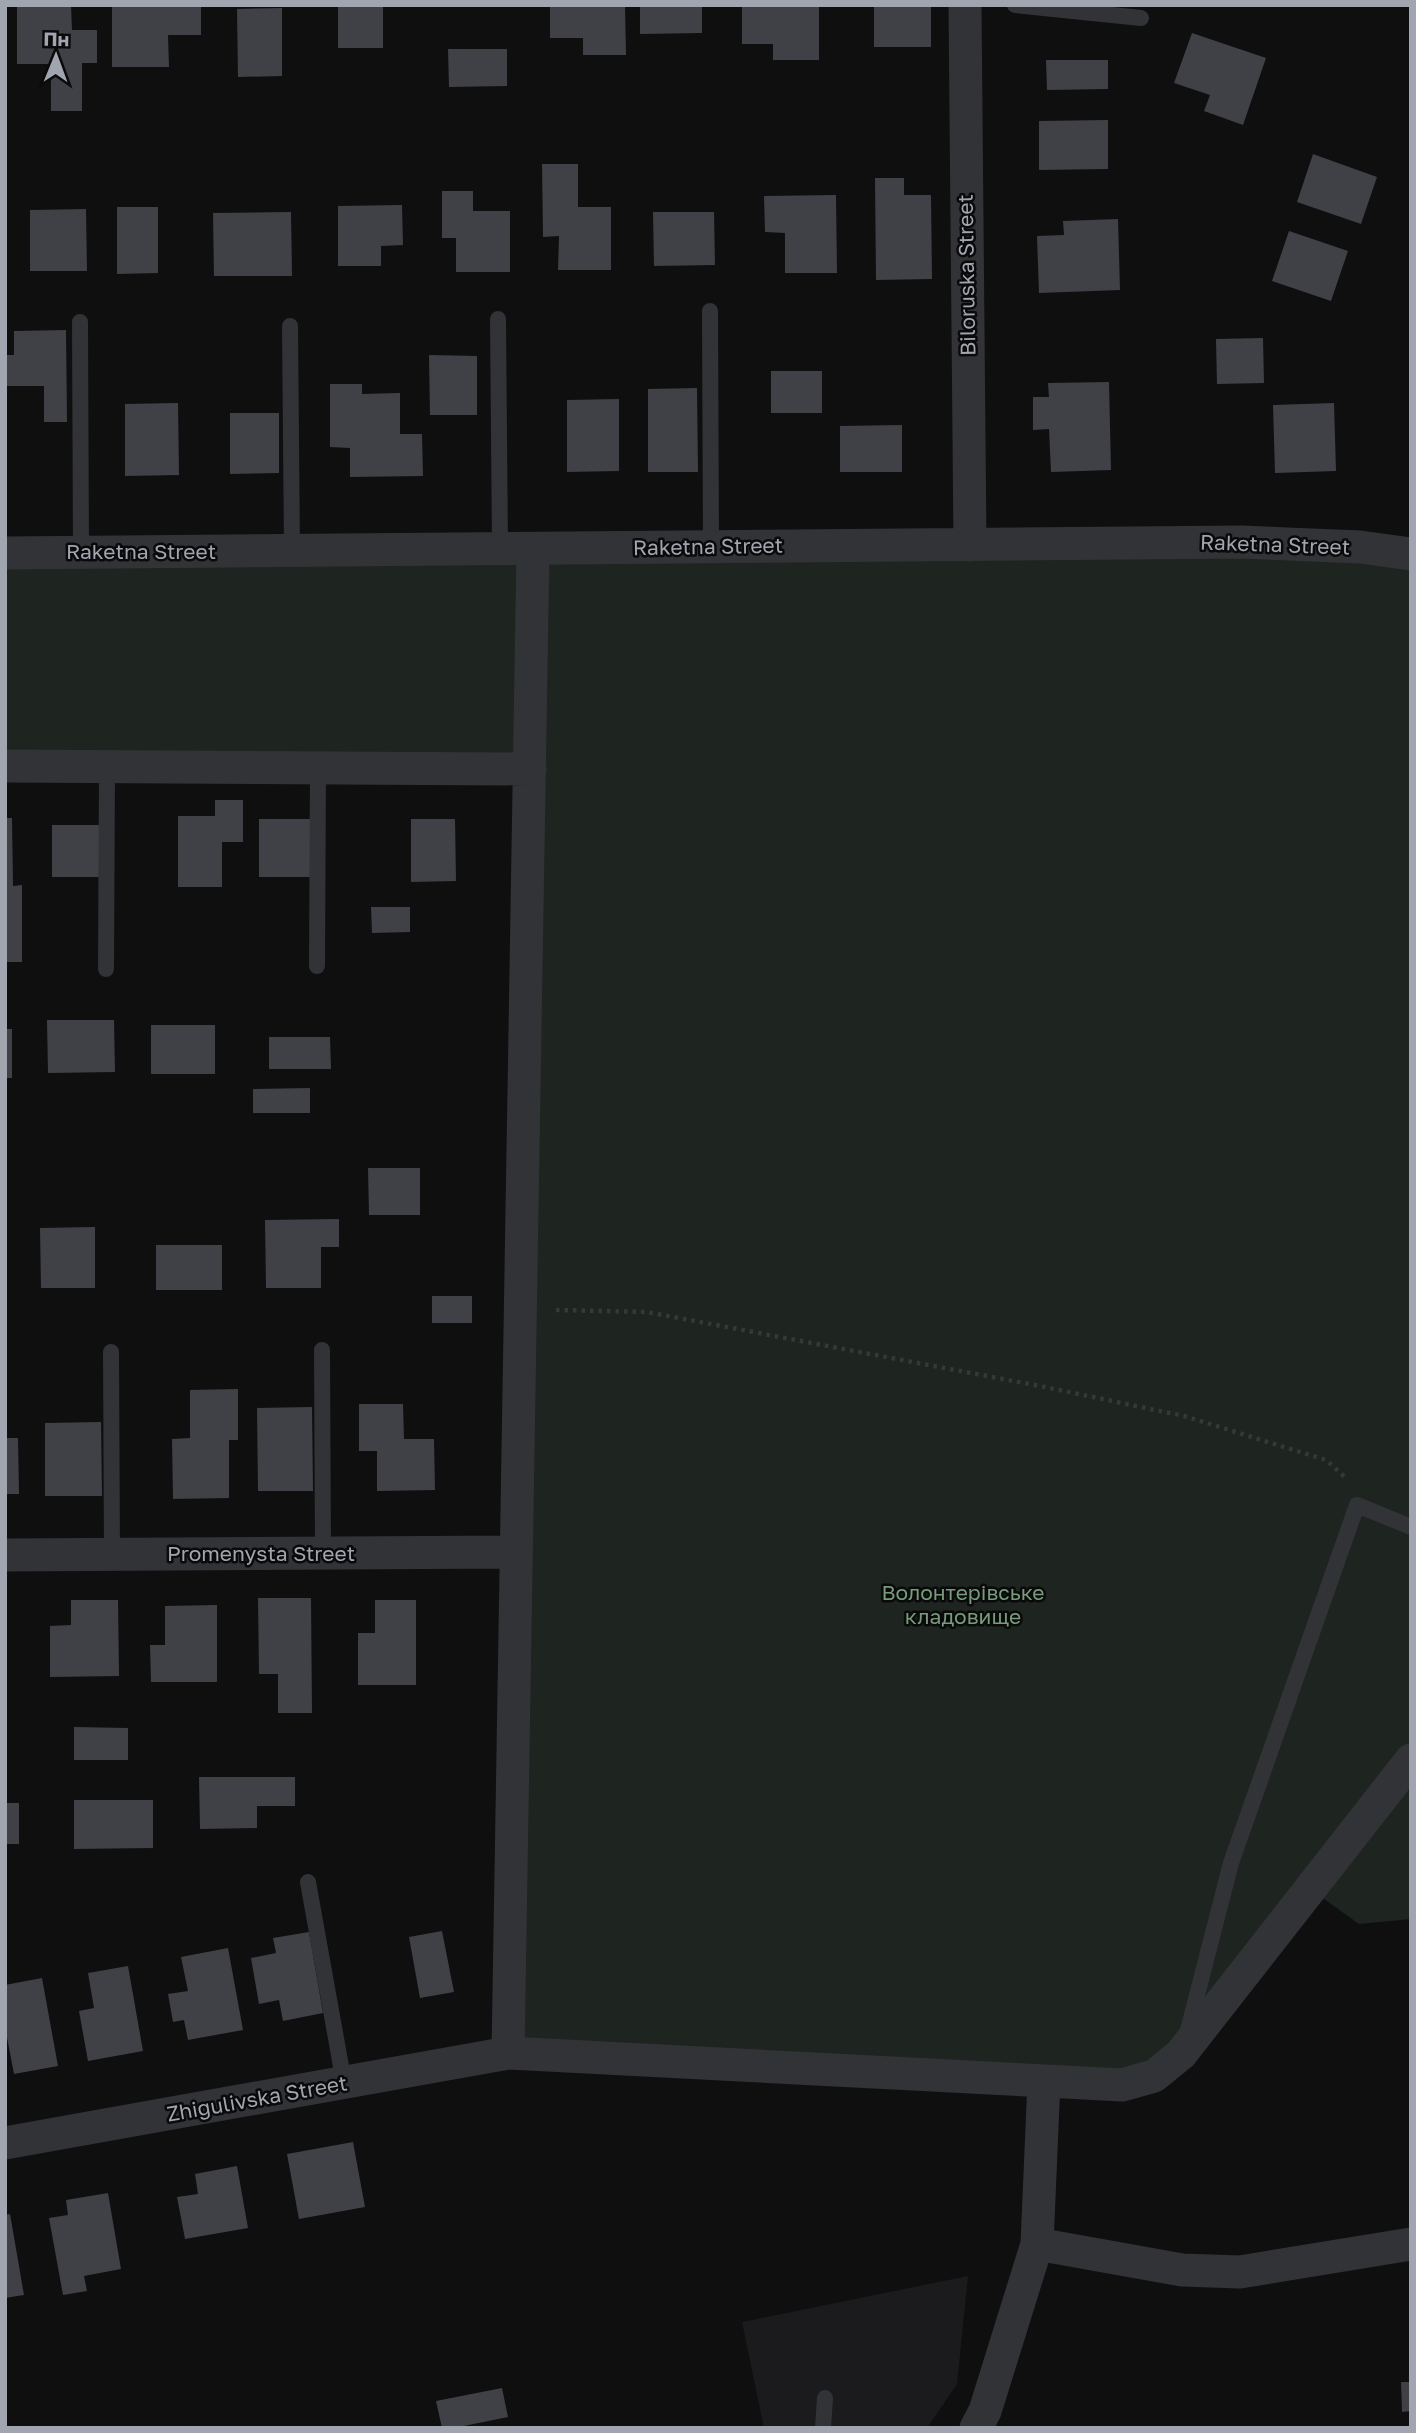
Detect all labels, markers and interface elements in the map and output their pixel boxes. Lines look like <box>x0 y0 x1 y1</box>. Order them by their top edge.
north arrow <box>21 21 91 91</box>
text: Пн <box>43 27 69 50</box>
street label: Biloruska Street <box>952 194 980 356</box>
street label: Raketna Street <box>1200 528 1351 560</box>
street label: Raketna Street <box>633 532 783 560</box>
street label: Raketna Street <box>66 538 216 564</box>
street label: Promenysta Street <box>167 1540 355 1566</box>
park label: Волонтерівське кладовище <box>881 1579 1045 1629</box>
street label: Zhigulivska Street <box>164 2069 349 2127</box>

